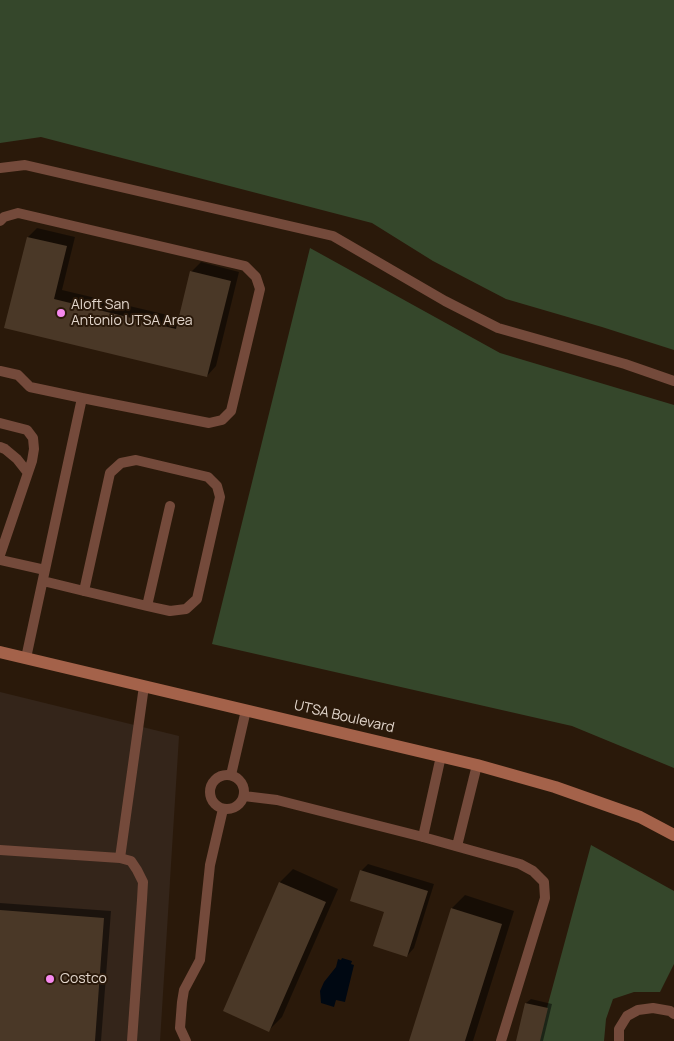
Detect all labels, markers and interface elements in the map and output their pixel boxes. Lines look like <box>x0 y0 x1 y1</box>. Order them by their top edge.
place label: Aloft San Antonio UTSA Area <box>71 297 193 330</box>
marker: Aloft San Antonio UTSA Area <box>55 307 67 319</box>
street label: UTSA Boulevard <box>292 697 396 737</box>
place label: Costco <box>60 971 107 987</box>
marker: Costco <box>44 973 56 985</box>

